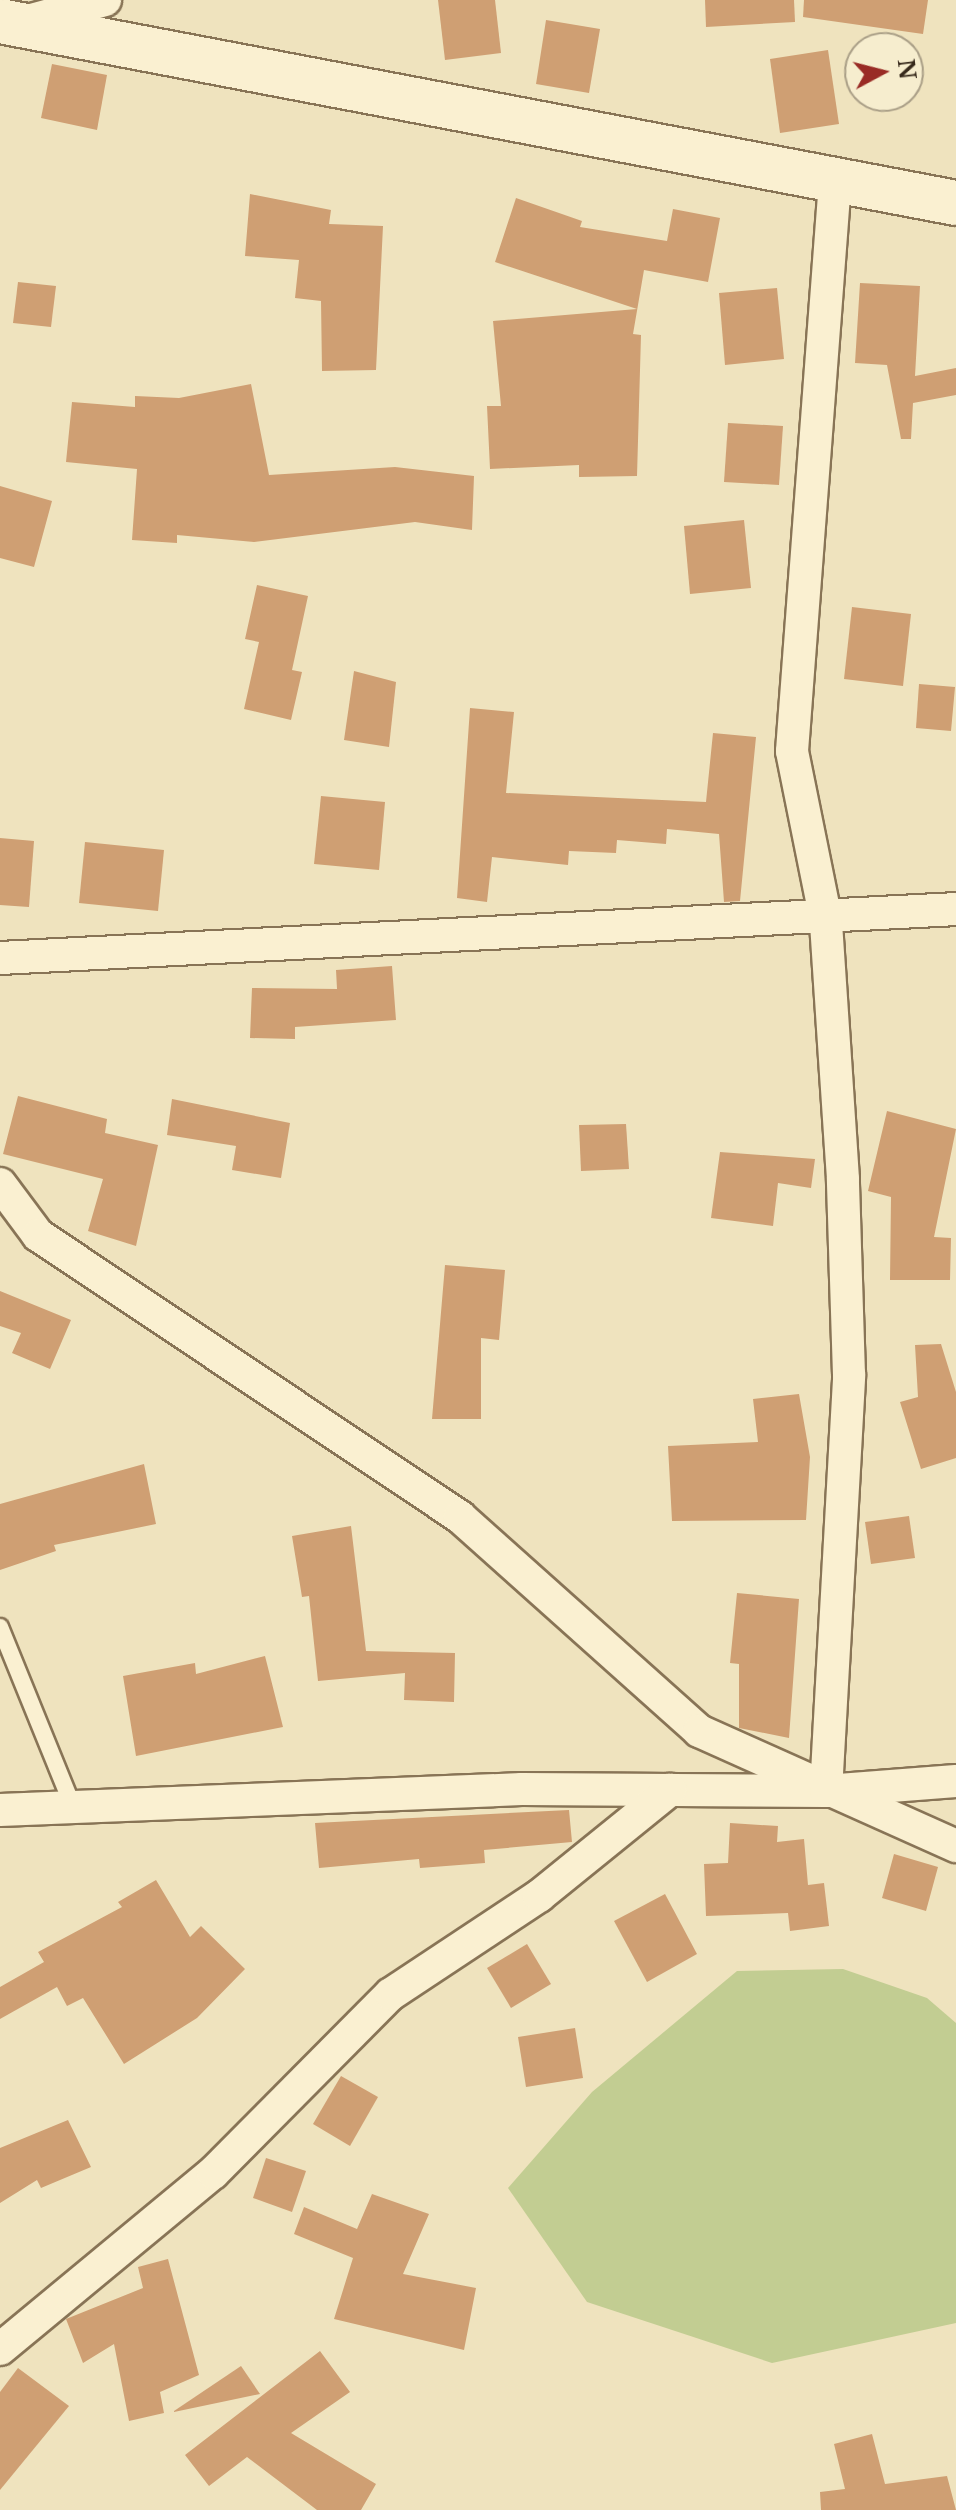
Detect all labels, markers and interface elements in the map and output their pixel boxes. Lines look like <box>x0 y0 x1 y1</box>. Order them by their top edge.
north arrow <box>844 32 924 112</box>
text: N <box>892 57 921 81</box>

